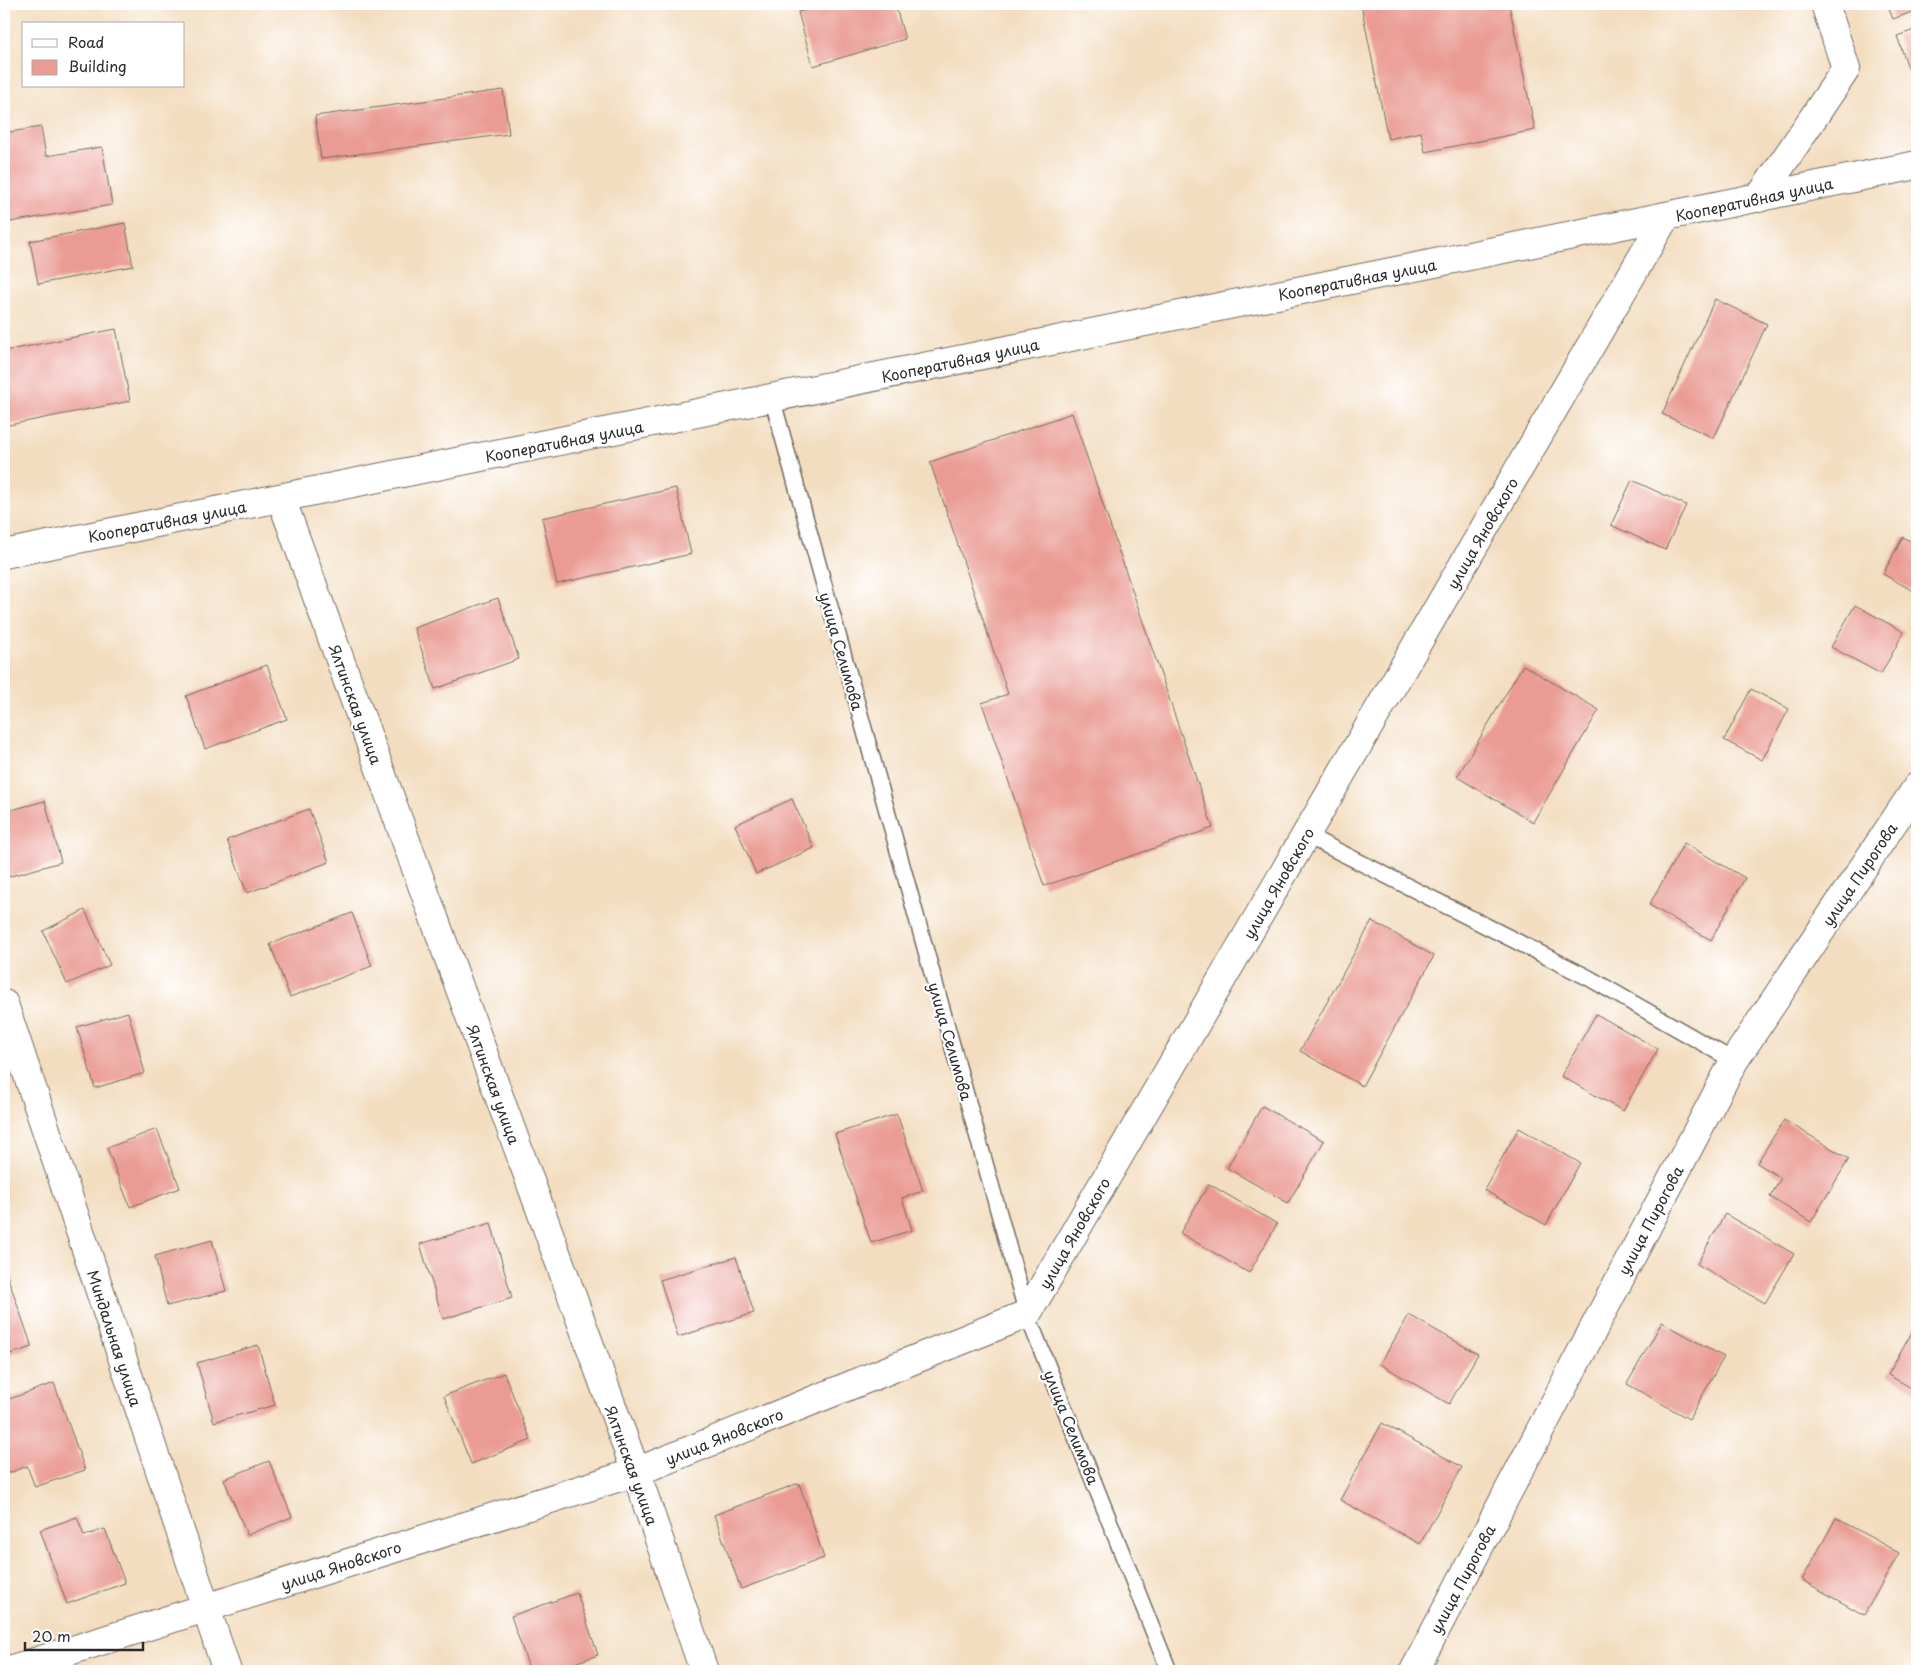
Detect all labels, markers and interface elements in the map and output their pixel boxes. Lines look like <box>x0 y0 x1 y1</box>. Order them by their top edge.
legend <box>22 22 185 88</box>
text: Road <box>68 30 104 53</box>
text: Building <box>68 54 127 77</box>
street label: Кооперативная улица <box>1673 171 1836 227</box>
street label: Кооперативная улица <box>1276 252 1439 306</box>
street label: Кооперативная улица <box>879 332 1042 388</box>
street label: Кооперативная улица <box>483 414 646 468</box>
street label: улица Яновского <box>1441 473 1523 593</box>
street label: Кооперативная улица <box>86 494 249 548</box>
street label: улица Селимова <box>814 589 870 713</box>
street label: Ялтинская улица <box>324 641 389 768</box>
street label: улица Пирогова <box>1816 817 1903 930</box>
street label: улица Яновского <box>1237 823 1319 943</box>
street label: улица Селимова <box>923 979 979 1103</box>
street label: Ялтинская улица <box>462 1021 527 1148</box>
street label: улица Пирогова <box>1612 1161 1689 1279</box>
street label: улица Яновского <box>1033 1173 1115 1293</box>
street label: Миндальная улица <box>82 1267 148 1410</box>
street label: улица Селимова <box>1038 1366 1106 1488</box>
street label: Ялтинская улица <box>600 1402 665 1529</box>
street label: улица Яновского <box>662 1402 786 1470</box>
street label: улица Пирогова <box>1424 1520 1501 1638</box>
street label: улица Яновского <box>278 1535 404 1595</box>
scale bar <box>25 1620 142 1652</box>
text: 20 m <box>32 1624 71 1647</box>

